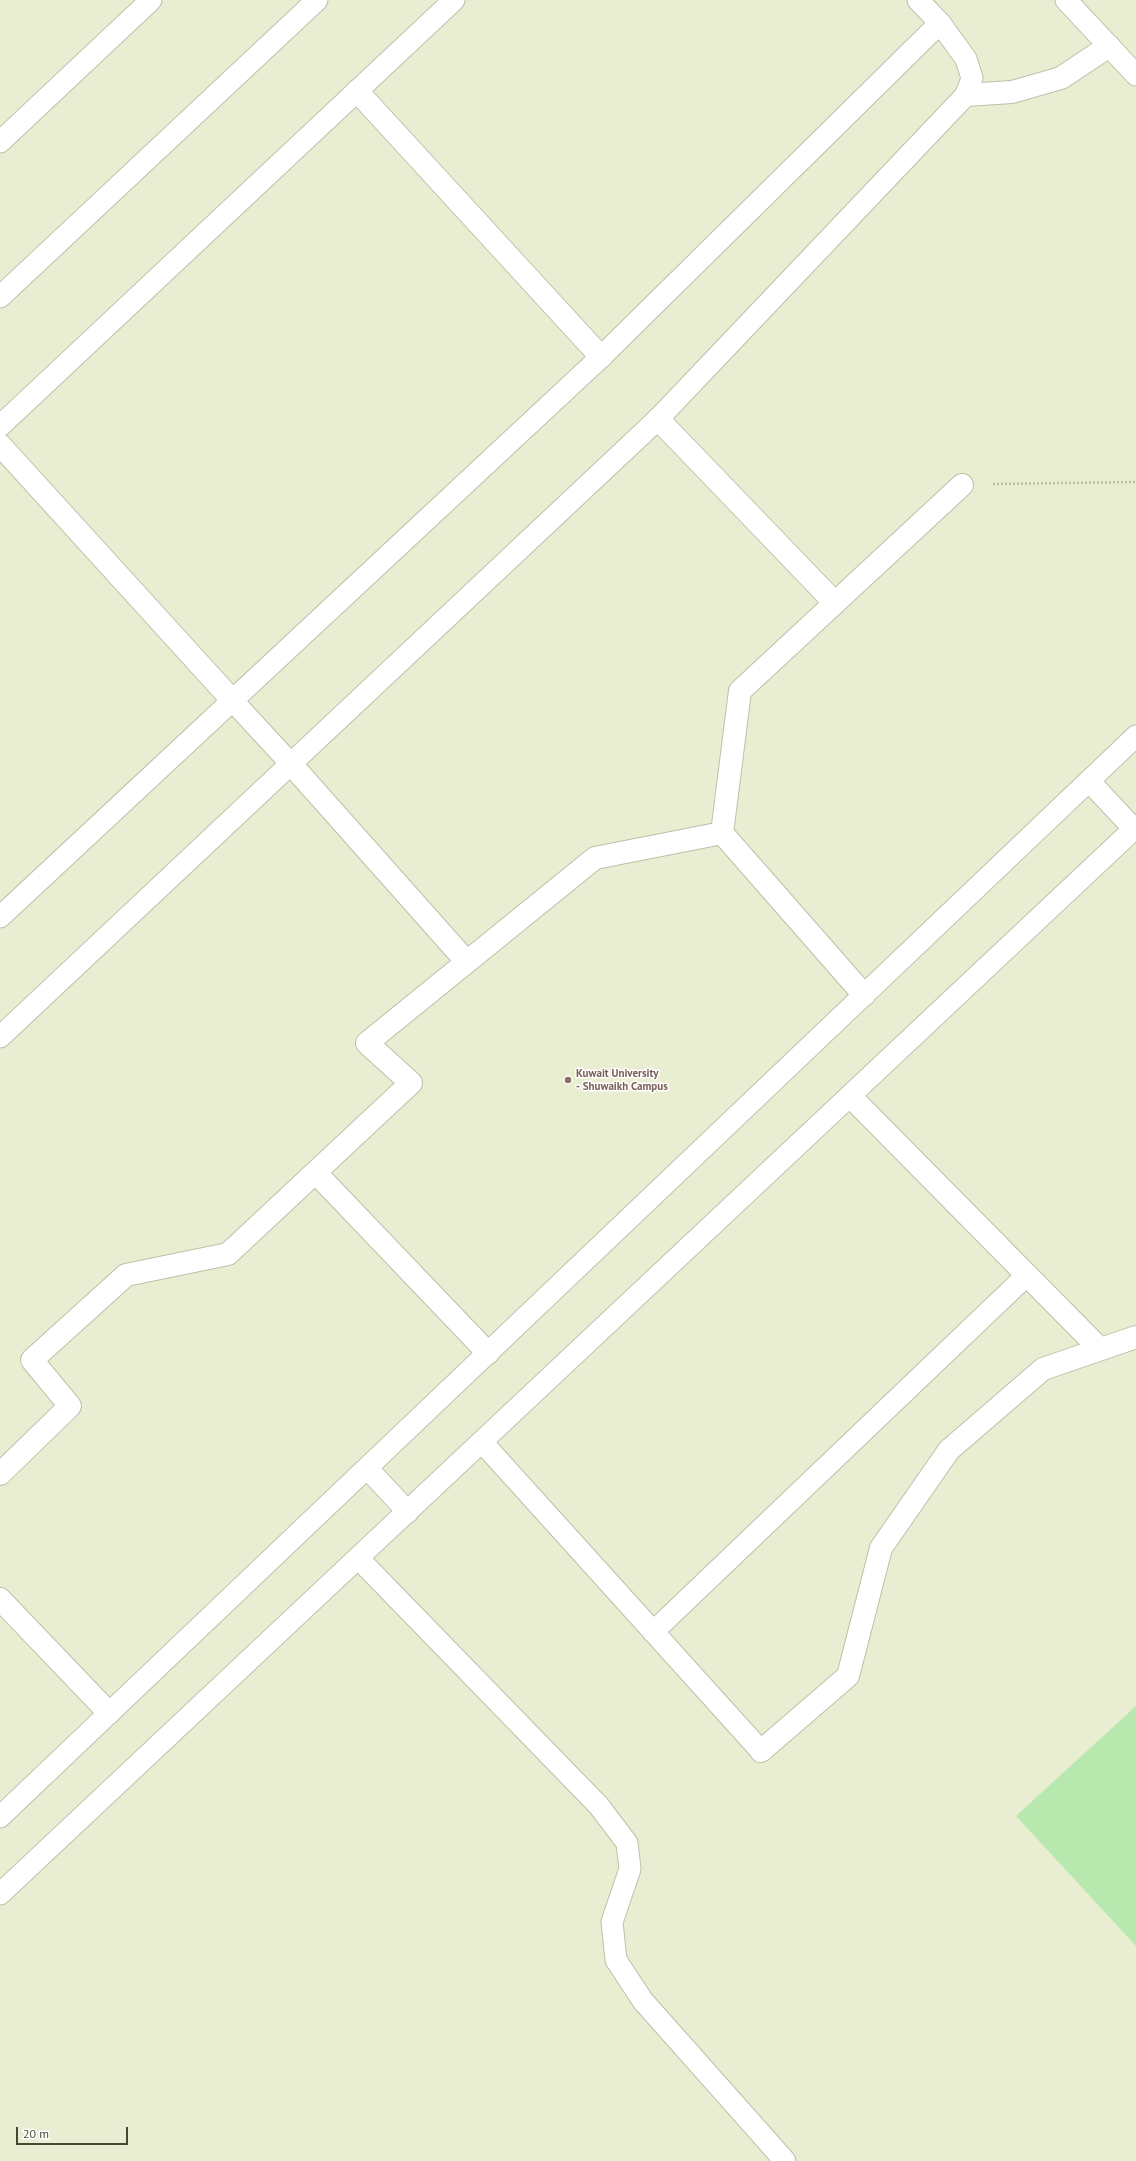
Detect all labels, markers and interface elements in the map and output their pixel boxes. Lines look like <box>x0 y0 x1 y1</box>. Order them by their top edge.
place label: Kuwait University - Shuwaikh Campus <box>576 1067 668 1093</box>
marker: Kuwait University - Shuwaikh Campus <box>563 1075 573 1085</box>
scale bar <box>18 2119 130 2145</box>
text: 20 m <box>23 2126 49 2141</box>

